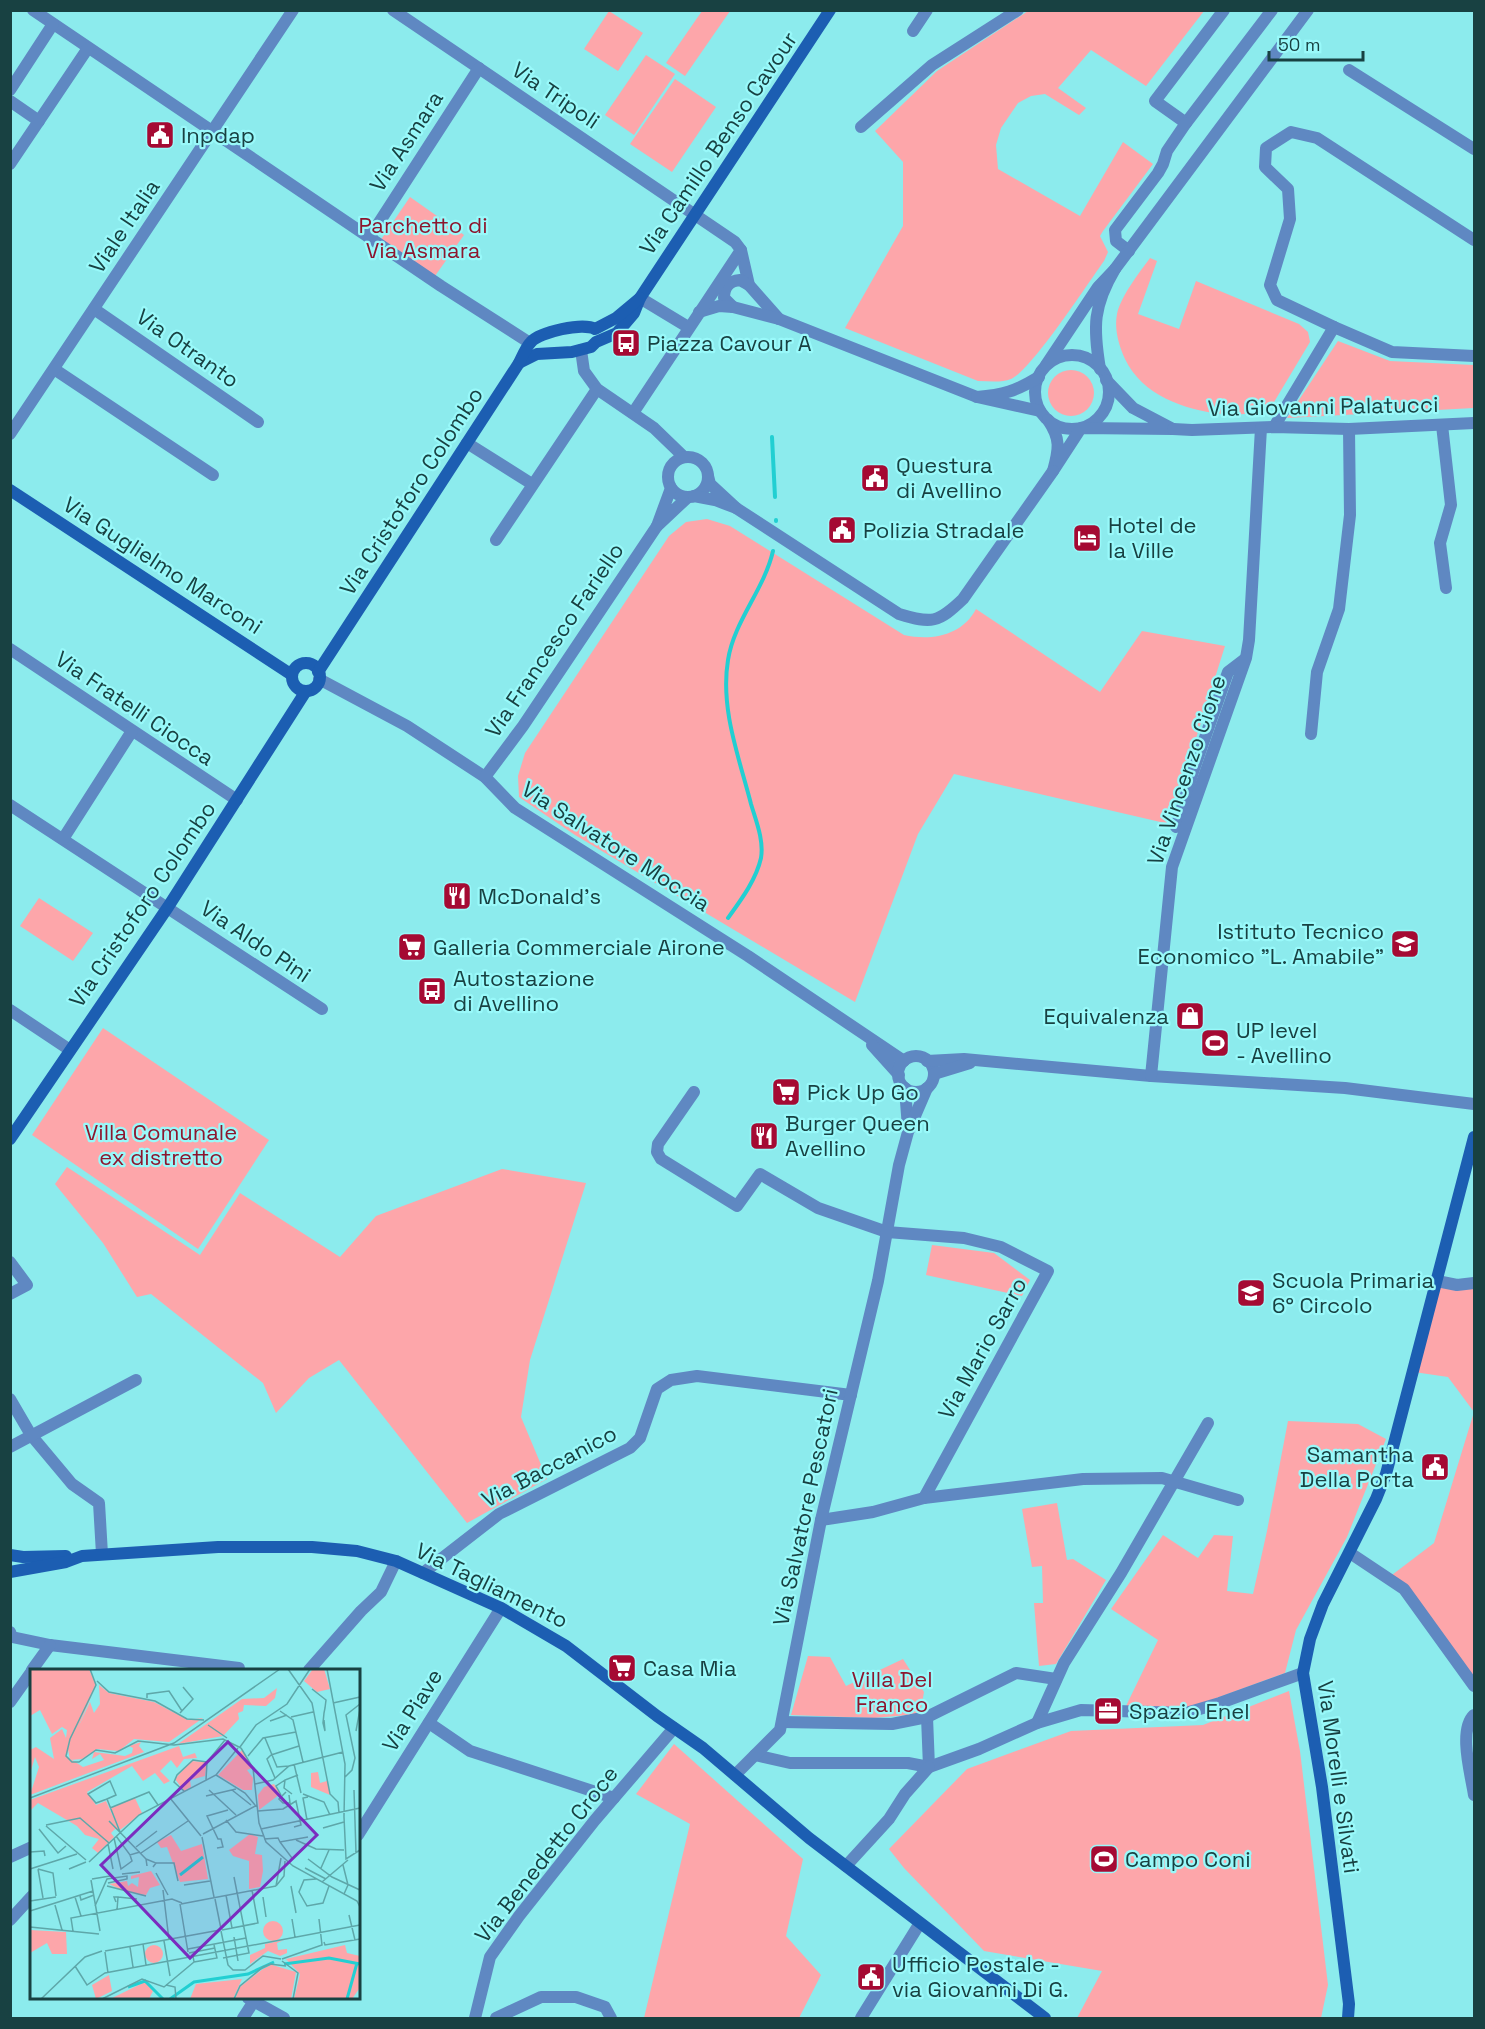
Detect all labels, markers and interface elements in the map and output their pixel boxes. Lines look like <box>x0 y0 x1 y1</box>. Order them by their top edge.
scale bar <box>1269 24 1364 62</box>
street label: Via Camillo Benso Cavour <box>633 26 803 260</box>
text: 50 m <box>1278 33 1320 56</box>
street label: Via Tripoli <box>507 55 605 135</box>
street label: Via Asmara <box>363 85 449 197</box>
public building icon: Inpdap <box>144 119 176 151</box>
place label: Inpdap <box>181 121 255 149</box>
street label: Viale Italia <box>82 173 166 278</box>
park label: Parchetto di Via Asmara <box>358 211 488 264</box>
street label: Via Otranto <box>131 302 245 394</box>
bus stop icon: Piazza Cavour A <box>610 327 642 359</box>
place label: Piazza Cavour A <box>647 329 812 357</box>
street label: Via Cristoforo Colombo <box>333 382 489 600</box>
street label: Via Giovanni Palatucci <box>1207 390 1439 422</box>
place label: Questura di Avellino <box>896 451 1002 504</box>
public building icon: Questura di Avellino <box>859 462 891 494</box>
street label: Via Guglielmo Marconi <box>58 490 268 640</box>
place label: Hotel de la Ville <box>1108 511 1197 564</box>
public building icon: Polizia Stradale <box>826 514 858 546</box>
place label: Polizia Stradale <box>863 516 1025 544</box>
hotel icon: Hotel de la Ville <box>1071 522 1103 554</box>
street label: Via Francesco Fariello <box>478 537 630 743</box>
street label: Via Fratelli Ciocca <box>50 644 220 772</box>
street label: Via Vincenzo Cione <box>1140 671 1232 869</box>
street label: Via Salvatore Moccia <box>516 775 716 918</box>
street label: Via Cristoforo Colombo <box>63 796 221 1012</box>
restaurant icon: McDonald's <box>441 880 473 912</box>
place label: McDonald's <box>478 882 601 910</box>
street label: Via Aldo Pini <box>195 894 317 988</box>
place label: Istituto Tecnico Economico "L. Amabile" <box>1137 917 1384 970</box>
school or university icon: Istituto Tecnico Economico "L. Amabile" <box>1389 928 1421 960</box>
supermarket icon: Galleria Commerciale Airone <box>396 931 428 963</box>
place label: Galleria Commerciale Airone <box>433 933 725 961</box>
place label: Autostazione di Avellino <box>453 964 595 1017</box>
bus stop icon: Autostazione di Avellino <box>416 975 448 1007</box>
shop icon: Equivalenza <box>1174 1000 1206 1032</box>
place label: Equivalenza <box>1043 1002 1169 1030</box>
place label: UP level - Avellino <box>1236 1016 1332 1069</box>
sports icon: UP level - Avellino <box>1199 1027 1231 1059</box>
supermarket icon: Pick Up Go <box>770 1076 802 1108</box>
place label: Pick Up Go <box>807 1078 919 1106</box>
place label: Burger Queen Avellino <box>785 1109 930 1162</box>
park label: Villa Comunale ex distretto <box>85 1118 237 1171</box>
restaurant icon: Burger Queen Avellino <box>748 1120 780 1152</box>
place label: Scuola Primaria 6° Circolo <box>1272 1266 1435 1319</box>
street label: Via Mario Sarro <box>931 1272 1033 1424</box>
school or university icon: Scuola Primaria 6° Circolo <box>1235 1277 1267 1309</box>
street label: Via Salvatore Pescatori <box>766 1386 844 1628</box>
street label: Via Baccanico <box>477 1419 621 1513</box>
place label: Samantha Della Porta <box>1300 1440 1414 1493</box>
public building icon: Samantha Della Porta <box>1419 1451 1451 1483</box>
street label: Via Tagliamento <box>411 1536 573 1634</box>
supermarket icon: Casa Mia <box>606 1652 638 1684</box>
place label: Casa Mia <box>643 1654 737 1682</box>
street label: Via Piave <box>376 1663 448 1757</box>
park label: Villa Del Franco <box>851 1665 933 1718</box>
inset map <box>30 1669 360 1999</box>
street label: Via Morelli e Silvati <box>1312 1679 1366 1875</box>
office icon: Spazio Enel <box>1092 1695 1124 1727</box>
place label: Spazio Enel <box>1129 1697 1250 1725</box>
street label: Via Benedetto Croce <box>468 1760 624 1948</box>
sports icon: Campo Coni <box>1088 1843 1120 1875</box>
place label: Campo Coni <box>1125 1845 1251 1873</box>
place label: Ufficio Postale - via Giovanni Di G. <box>892 1950 1069 2003</box>
public building icon: Ufficio Postale - via Giovanni Di G. <box>855 1961 887 1993</box>

